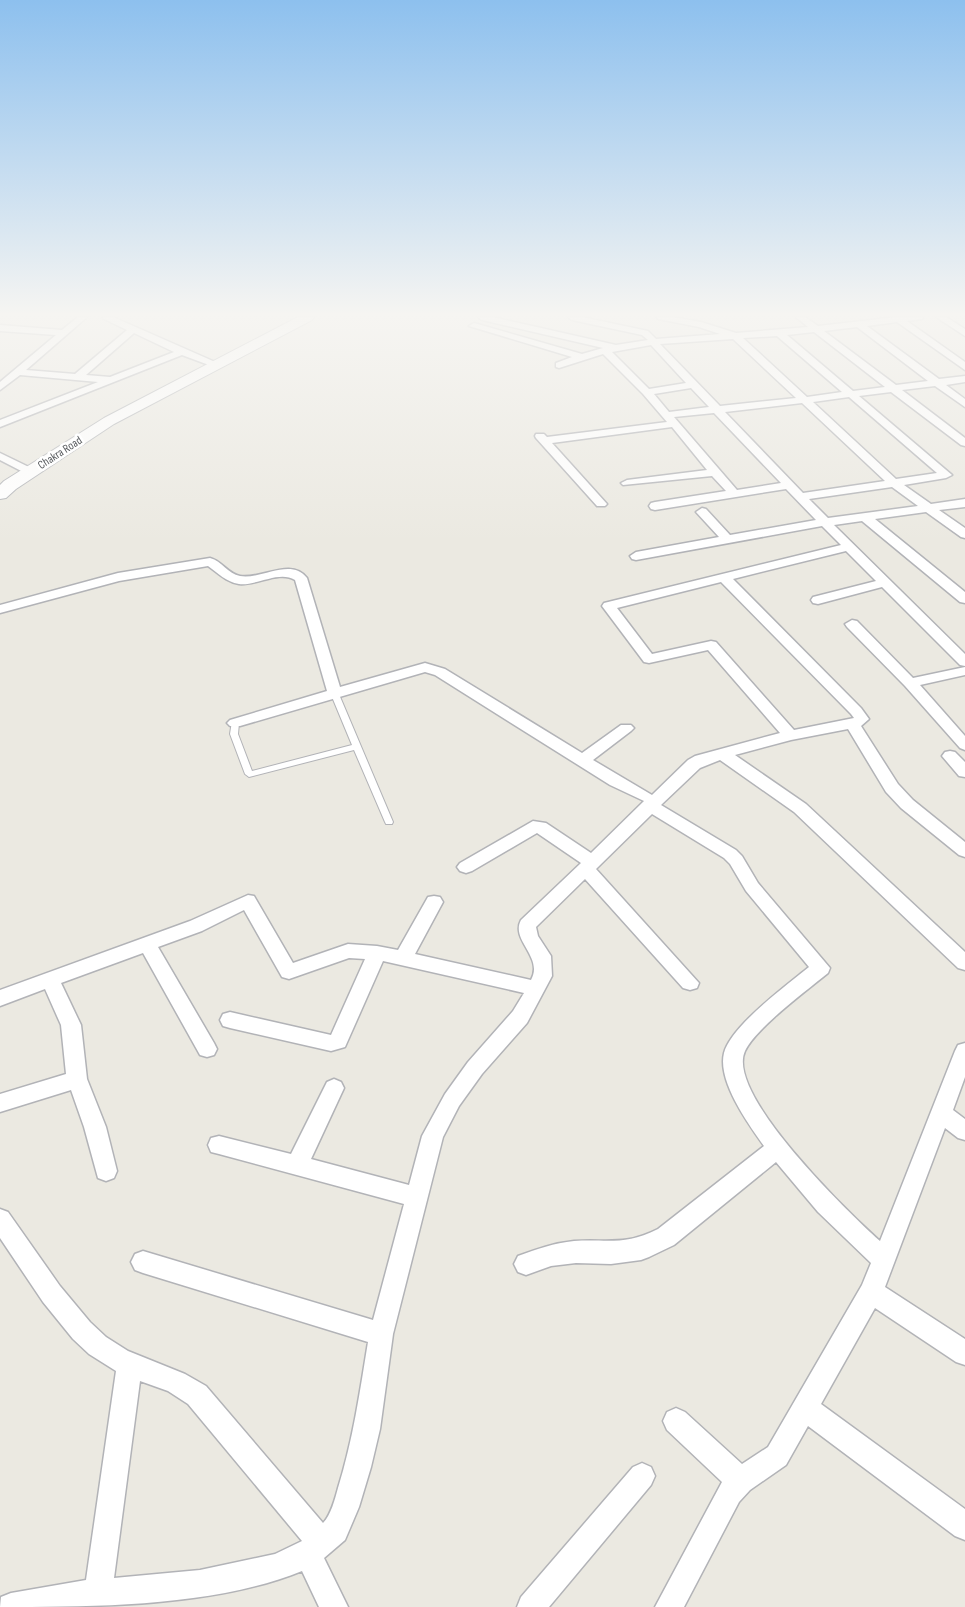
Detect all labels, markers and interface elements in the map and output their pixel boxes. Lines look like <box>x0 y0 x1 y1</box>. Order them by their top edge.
street label: Chakra Road <box>35 433 85 473</box>

